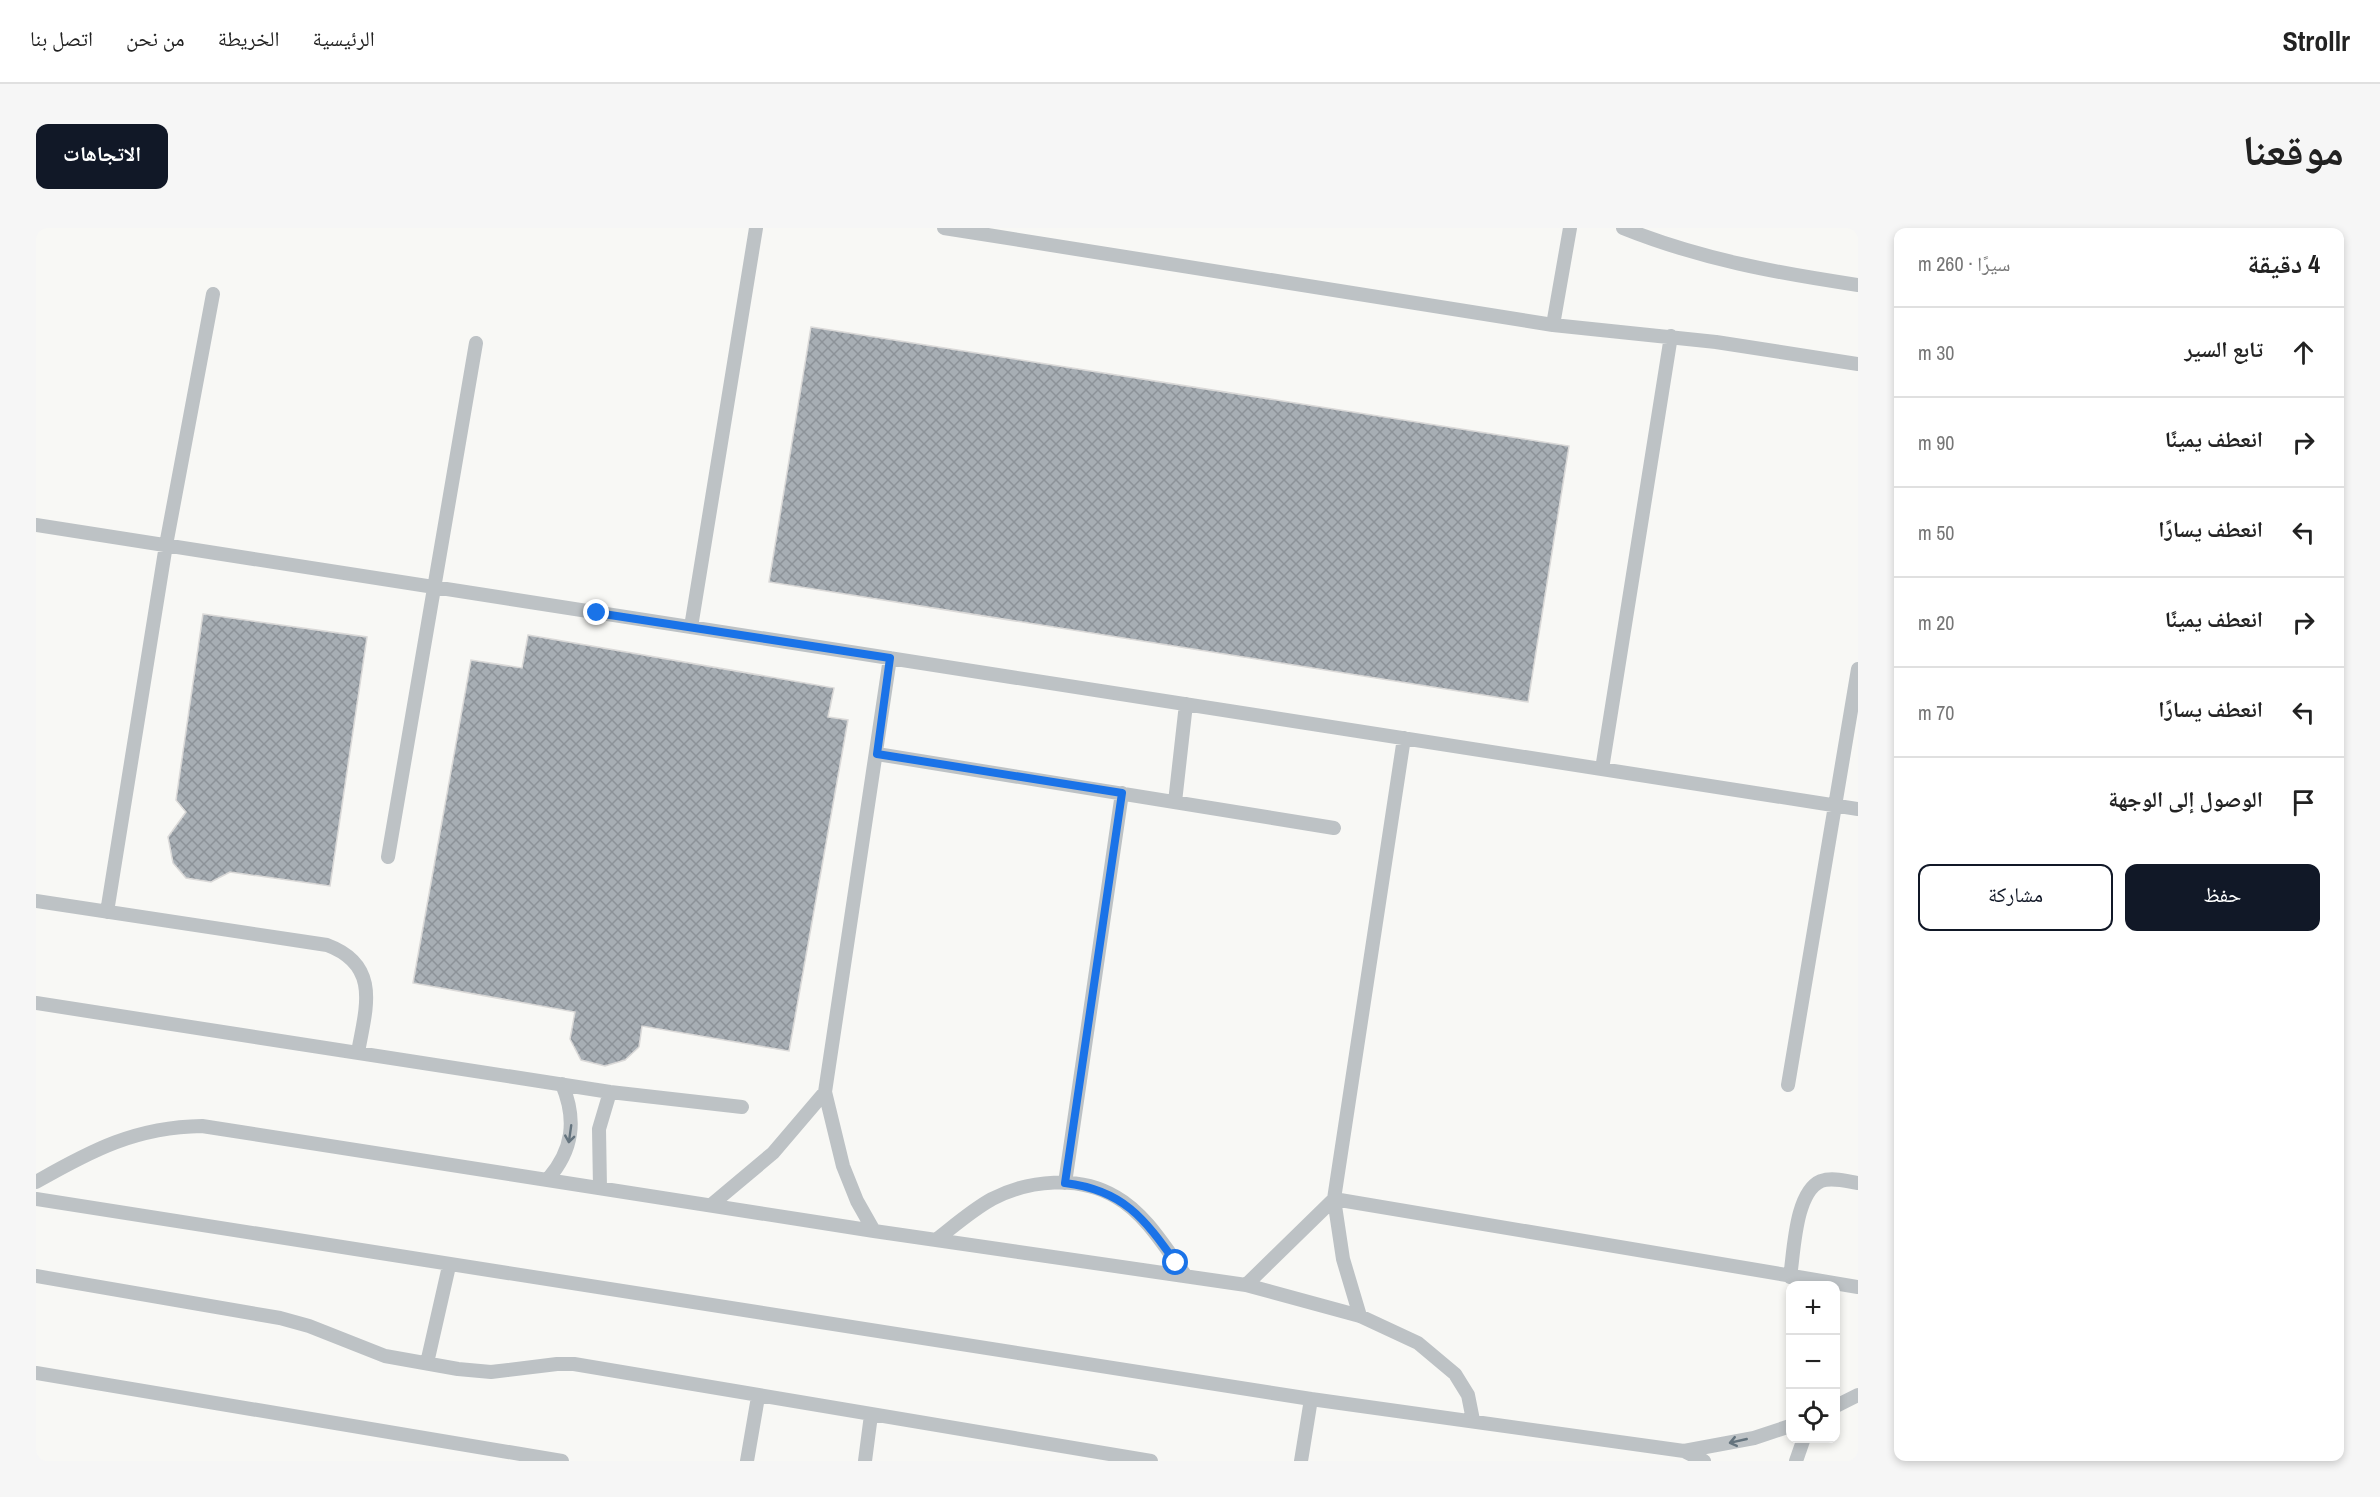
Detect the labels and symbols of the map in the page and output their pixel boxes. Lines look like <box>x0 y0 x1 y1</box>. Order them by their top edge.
route end <box>583 599 609 625</box>
one-way arrow <box>565 1124 576 1143</box>
route start <box>1162 1249 1188 1275</box>
one-way arrow <box>1729 1436 1748 1448</box>

